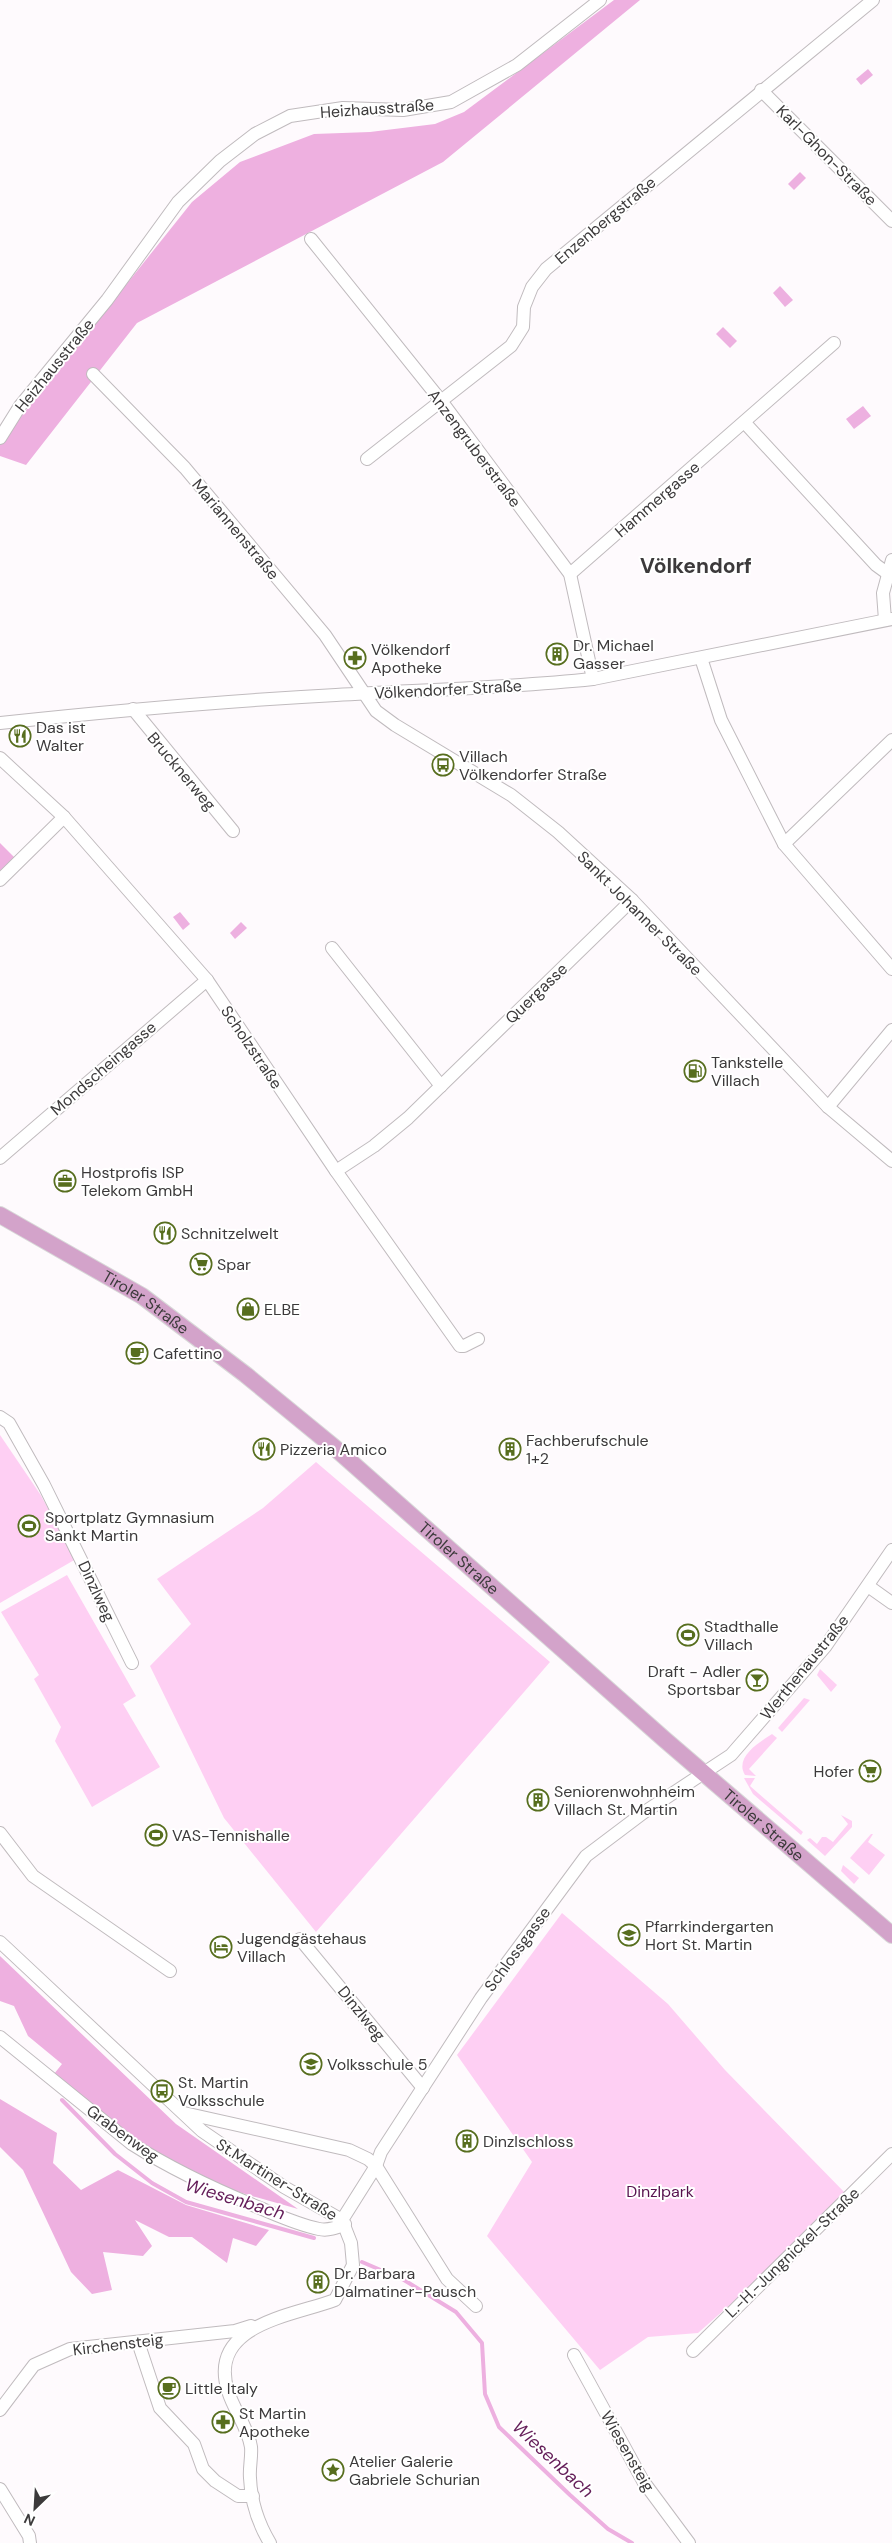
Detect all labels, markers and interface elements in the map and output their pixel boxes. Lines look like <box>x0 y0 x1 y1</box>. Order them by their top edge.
street label: Heizhausstraße <box>319 94 435 123</box>
street label: Karl-Ghon-Straße <box>772 101 881 210</box>
street label: Enzenbergstraße <box>550 172 660 269</box>
street label: Heizhausstraße <box>10 314 99 416</box>
street label: Anzengruberstraße <box>423 385 526 512</box>
street label: Hammergasse <box>611 457 704 542</box>
street label: Mariannenstraße <box>187 475 284 584</box>
district label: Völkendorf <box>640 552 752 580</box>
place label: Dr. Michael Gasser <box>573 635 654 674</box>
place label: Völkendorf Apotheke <box>371 639 450 678</box>
building icon: Dr. Michael Gasser <box>545 642 569 666</box>
pharmacy icon: Völkendorf Apotheke <box>343 646 367 670</box>
street label: Völkendorfer Straße <box>374 675 522 704</box>
place label: Das ist Walter <box>36 717 86 756</box>
restaurant icon: Das ist Walter <box>8 724 32 748</box>
street label: Brucknerweg <box>143 728 221 815</box>
place label: Villach Völkendorfer Straße <box>459 746 607 785</box>
bus stop icon: Villach Völkendorfer Straße <box>431 753 455 777</box>
street label: Sankt Johanner Straße <box>573 846 707 980</box>
street label: Quergasse <box>501 958 572 1028</box>
street label: Scholzstraße <box>216 1002 287 1093</box>
street label: Mondscheingasse <box>46 1017 161 1120</box>
place label: Tankstelle Villach <box>711 1052 783 1091</box>
fuel station icon: Tankstelle Villach <box>683 1059 707 1083</box>
place label: Hostprofis ISP Telekom GmbH <box>81 1162 193 1201</box>
office icon: Hostprofis ISP Telekom GmbH <box>53 1169 77 1193</box>
restaurant icon: Schnitzelwelt <box>153 1221 177 1245</box>
place label: Schnitzelwelt <box>181 1223 279 1244</box>
supermarket icon: Spar <box>189 1252 213 1276</box>
place label: Spar <box>217 1254 251 1275</box>
street label: Tiroler Straße <box>99 1266 193 1339</box>
shop icon: ELBE <box>236 1297 260 1321</box>
place label: ELBE <box>264 1299 300 1320</box>
cafe icon: Cafettino <box>125 1341 149 1365</box>
place label: Cafettino <box>153 1343 222 1364</box>
place label: Fachberufschule 1+2 <box>526 1430 649 1469</box>
restaurant icon: Pizzeria Amico <box>252 1437 276 1461</box>
building icon: Fachberufschule 1+2 <box>498 1437 522 1461</box>
place label: Pizzeria Amico <box>280 1439 387 1460</box>
place label: Sportplatz Gymnasium Sankt Martin <box>45 1507 214 1546</box>
sports icon: Sportplatz Gymnasium Sankt Martin <box>17 1514 41 1538</box>
street label: Tiroler Straße <box>414 1517 503 1599</box>
street label: Dinzlweg <box>73 1557 120 1625</box>
street label: Werthenaustraße <box>756 1610 853 1724</box>
place label: Stadthalle Villach <box>704 1616 779 1655</box>
sports icon: Stadthalle Villach <box>676 1623 700 1647</box>
place label: Draft - Adler Sportsbar <box>648 1661 741 1700</box>
bar icon: Draft - Adler Sportsbar <box>745 1668 769 1692</box>
supermarket icon: Hofer <box>858 1759 882 1783</box>
place label: Hofer <box>813 1761 854 1782</box>
place label: Seniorenwohnheim Villach St. Martin <box>554 1781 695 1820</box>
street label: Tiroler Straße <box>719 1784 808 1866</box>
building icon: Seniorenwohnheim Villach St. Martin <box>526 1788 550 1812</box>
sports icon: VAS-Tennishalle <box>144 1823 168 1847</box>
place label: VAS-Tennishalle <box>172 1825 290 1846</box>
street label: Schlossgasse <box>480 1903 555 1996</box>
place label: Pfarrkindergarten Hort St. Martin <box>645 1916 774 1955</box>
school or university icon: Pfarrkindergarten Hort St. Martin <box>617 1923 641 1947</box>
place label: Jugendgästehaus Villach <box>237 1928 367 1967</box>
hotel icon: Jugendgästehaus Villach <box>209 1935 233 1959</box>
street label: Dinzlweg <box>333 1982 390 2045</box>
school or university icon: Volksschule 5 <box>299 2052 323 2076</box>
place label: Volksschule 5 <box>327 2054 428 2075</box>
place label: St. Martin Volksschule <box>178 2072 265 2111</box>
bus stop icon: St. Martin Volksschule <box>150 2079 174 2103</box>
street label: Grabenweg <box>82 2100 163 2167</box>
building icon: Dinzlschloss <box>455 2129 479 2153</box>
place label: Dinzlschloss <box>483 2131 573 2152</box>
street label: St.Martiner-Straße <box>212 2134 341 2225</box>
water label: Wiesenbach <box>182 2172 288 2226</box>
park label: Dinzlpark <box>626 2181 694 2202</box>
street label: L.-H.-Jungnickel-Straße <box>721 2183 864 2322</box>
place label: Dr. Barbara Dalmatiner-Pausch <box>334 2263 476 2302</box>
building icon: Dr. Barbara Dalmatiner-Pausch <box>306 2270 330 2294</box>
street label: Kirchensteig <box>72 2329 165 2360</box>
cafe icon: Little Italy <box>157 2376 181 2400</box>
place label: Little Italy <box>185 2378 258 2399</box>
place label: St Martin Apotheke <box>239 2403 310 2442</box>
street label: Wiesensteig <box>596 2407 659 2496</box>
pharmacy icon: St Martin Apotheke <box>211 2410 235 2434</box>
water label: Wiesenbach <box>507 2415 599 2503</box>
place label: Atelier Galerie Gabriele Schurian <box>349 2451 480 2490</box>
place icon: Atelier Galerie Gabriele Schurian <box>321 2458 345 2482</box>
north arrow <box>10 2483 60 2533</box>
text: N <box>21 2509 38 2530</box>

